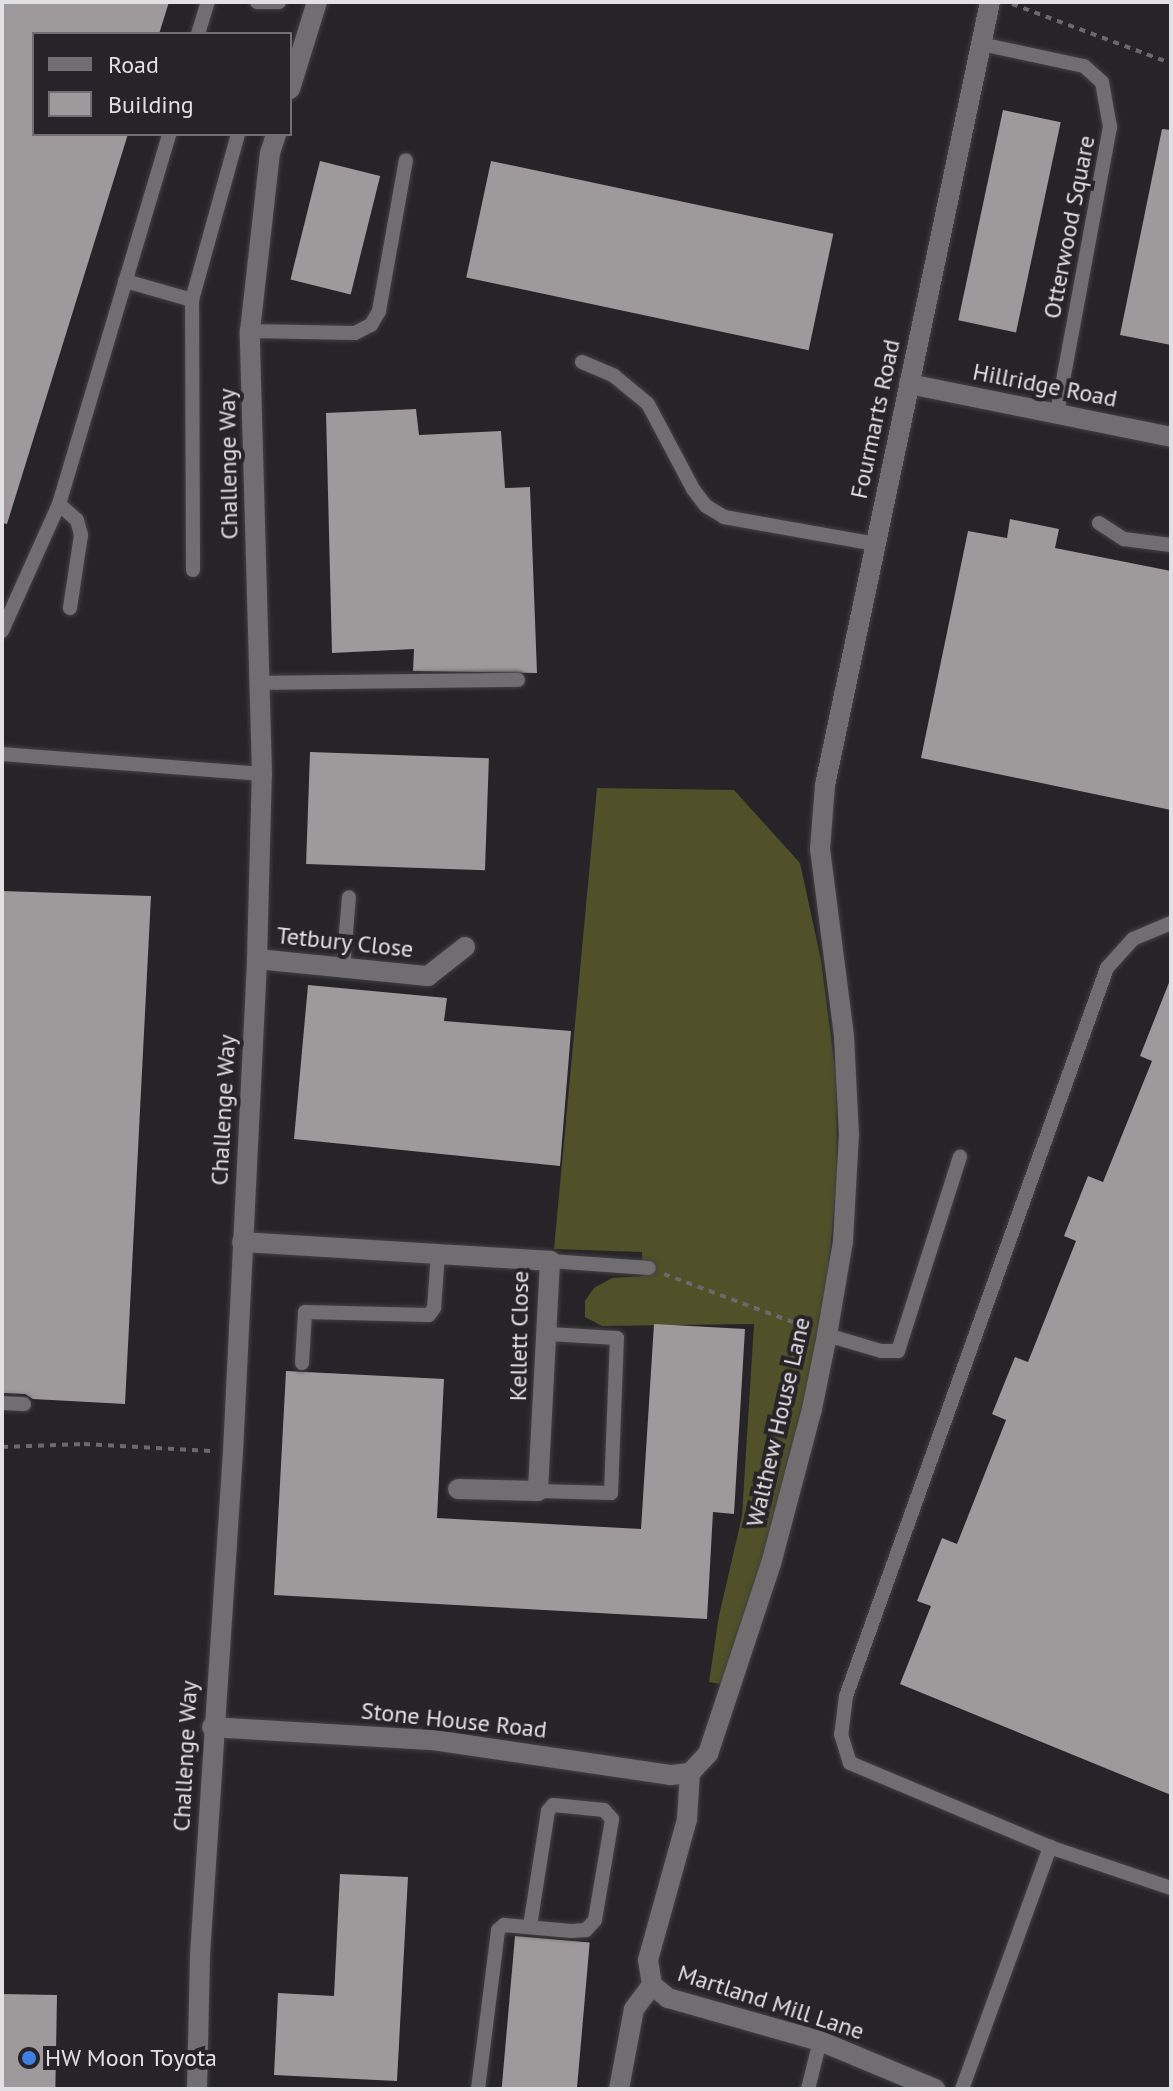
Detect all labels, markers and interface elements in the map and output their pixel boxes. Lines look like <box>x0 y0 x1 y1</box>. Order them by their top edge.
legend <box>32 32 292 136</box>
text: Road <box>108 49 159 80</box>
text: Building <box>108 89 194 120</box>
street label: Otterwood Square <box>1037 133 1101 321</box>
street label: Fourmarts Road <box>844 337 906 501</box>
street label: Hillridge Road <box>970 357 1120 413</box>
street label: Challenge Way <box>212 388 244 540</box>
street label: Tetbury Close <box>275 920 415 964</box>
street label: Challenge Way <box>205 1034 241 1186</box>
street label: Kellett Close <box>503 1271 535 1401</box>
street label: Walthew House Lane <box>740 1314 816 1530</box>
street label: Challenge Way <box>167 1680 203 1832</box>
street label: Stone House Road <box>360 1696 548 1744</box>
street label: Martland Mill Lane <box>674 1958 868 2046</box>
place label: HW Moon Toyota <box>45 2044 218 2072</box>
marker: HW Moon Toyota <box>20 2049 38 2067</box>

